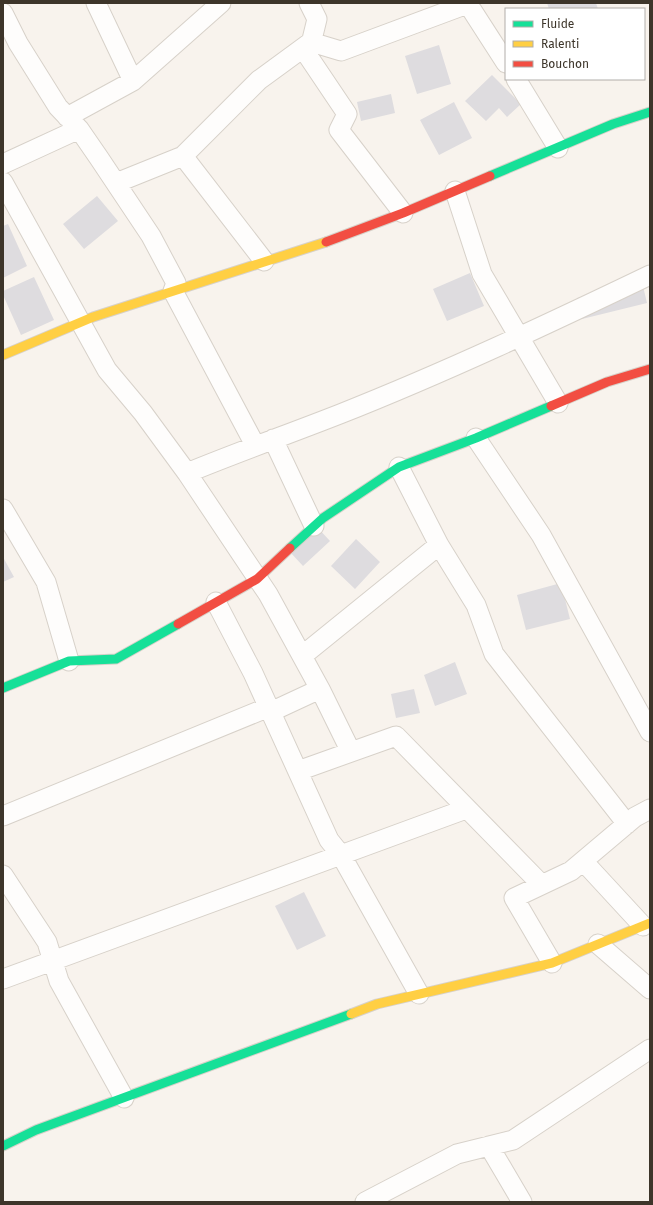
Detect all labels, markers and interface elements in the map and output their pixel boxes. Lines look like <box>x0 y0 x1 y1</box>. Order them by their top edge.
legend <box>505 8 645 80</box>
text: Fluide <box>541 17 574 31</box>
text: Ralenti <box>541 37 579 51</box>
text: Bouchon <box>541 57 589 71</box>

